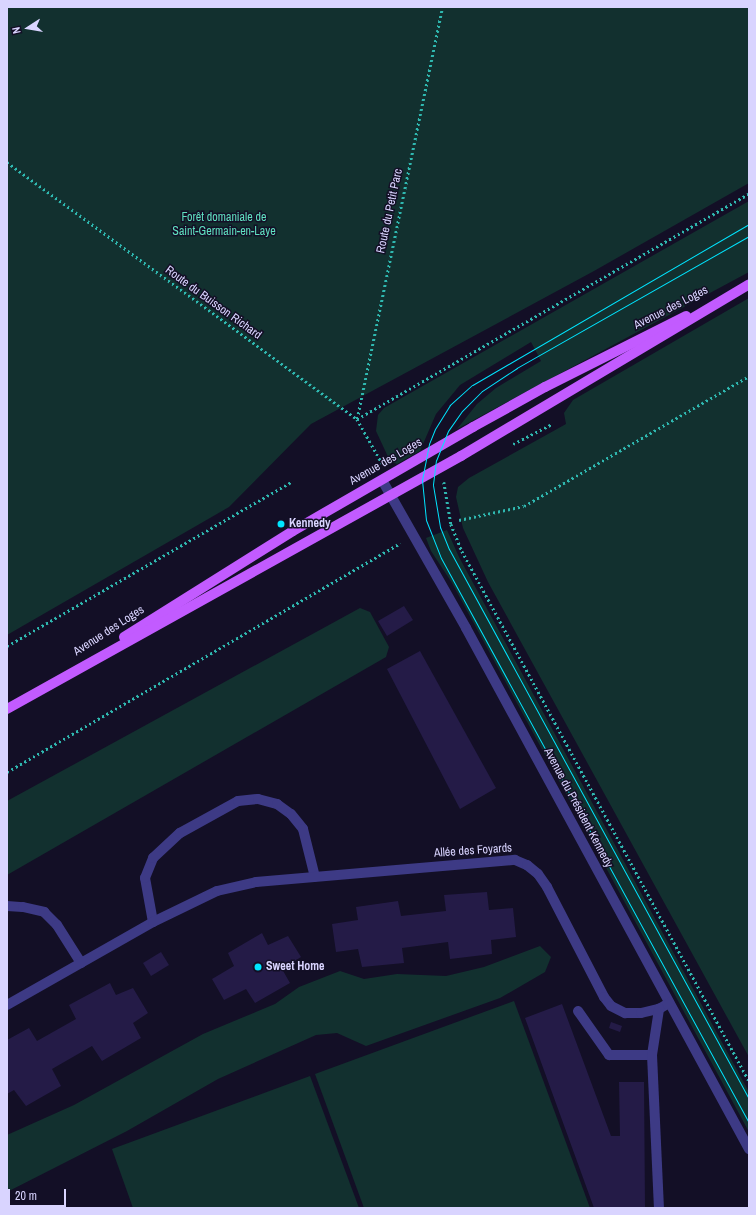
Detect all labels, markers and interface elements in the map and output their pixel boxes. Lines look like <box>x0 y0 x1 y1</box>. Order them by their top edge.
north arrow <box>8 8 48 48</box>
text: N <box>9 26 24 35</box>
street label: Route du Petit Parc <box>374 167 406 255</box>
park label: Forêt domaniale de Saint-Germain-en-Laye <box>172 211 276 239</box>
street label: Route du Buisson Richard <box>162 263 264 343</box>
street label: Avenue des Loges <box>631 283 711 333</box>
street label: Avenue des Loges <box>347 435 425 489</box>
place label: Kennedy <box>289 517 331 531</box>
marker: Kennedy <box>276 519 286 529</box>
street label: Avenue des Loges <box>71 603 147 659</box>
street label: Avenue du Président Kennedy <box>540 746 616 870</box>
street label: Allée des Foyards <box>433 841 513 861</box>
place label: Sweet Home <box>266 960 325 974</box>
marker: Sweet Home <box>253 962 263 972</box>
scale bar <box>10 1181 68 1207</box>
text: 20 m <box>15 1188 37 1204</box>

